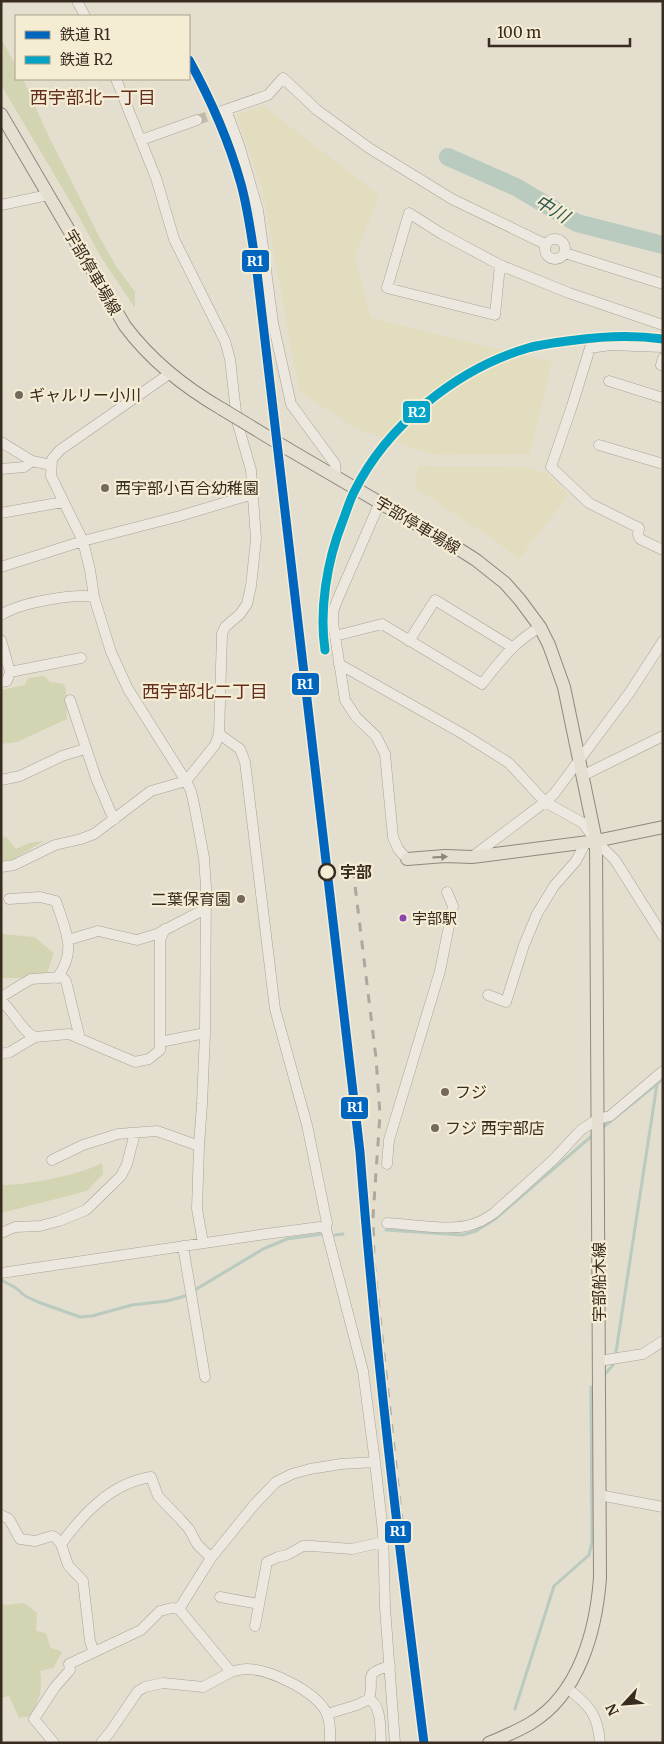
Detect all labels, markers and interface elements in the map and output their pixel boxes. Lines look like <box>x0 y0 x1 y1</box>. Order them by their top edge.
legend <box>15 15 190 80</box>
scale bar <box>489 15 630 47</box>
text: 100 m <box>497 23 541 42</box>
text: 鉄道 R1 <box>60 25 111 44</box>
text: 鉄道 R2 <box>60 50 113 69</box>
district label: 西宇部北一丁目 <box>30 86 156 109</box>
water label: 中川 <box>531 189 575 229</box>
street label: 宇部停車場線 <box>60 225 126 319</box>
line badge: R1 <box>241 249 270 273</box>
text: R1 <box>247 252 264 270</box>
place label: ギャルリー小川 <box>29 385 141 405</box>
marker: ギャルリー小川 <box>13 389 25 401</box>
line badge: R2 <box>402 400 431 424</box>
text: R2 <box>408 403 426 421</box>
place label: 西宇部小百合幼稚園 <box>115 478 259 498</box>
marker: 西宇部小百合幼稚園 <box>99 482 111 494</box>
street label: 宇部停車場線 <box>372 492 464 558</box>
line badge: R1 <box>291 672 320 696</box>
text: R1 <box>297 675 314 693</box>
district label: 西宇部北二丁目 <box>142 680 268 703</box>
one-way arrow <box>432 852 448 860</box>
place label: 宇部 <box>340 862 372 882</box>
marker: 宇部 <box>318 863 336 881</box>
place label: 二葉保育園 <box>151 889 231 909</box>
marker: 二葉保育園 <box>235 893 247 905</box>
place label: 宇部駅 <box>412 909 457 928</box>
marker: 宇部駅 <box>398 913 408 923</box>
place label: フジ <box>455 1082 487 1102</box>
marker: フジ <box>439 1086 451 1098</box>
line badge: R1 <box>340 1096 369 1120</box>
text: R1 <box>347 1098 364 1116</box>
place label: フジ 西宇部店 <box>445 1118 545 1138</box>
marker: フジ 西宇部店 <box>429 1122 441 1134</box>
street label: 宇部船木線 <box>589 1242 609 1322</box>
line badge: R1 <box>384 1520 412 1544</box>
text: R1 <box>390 1522 407 1540</box>
north arrow <box>599 1679 649 1729</box>
text: N <box>602 1701 623 1719</box>

